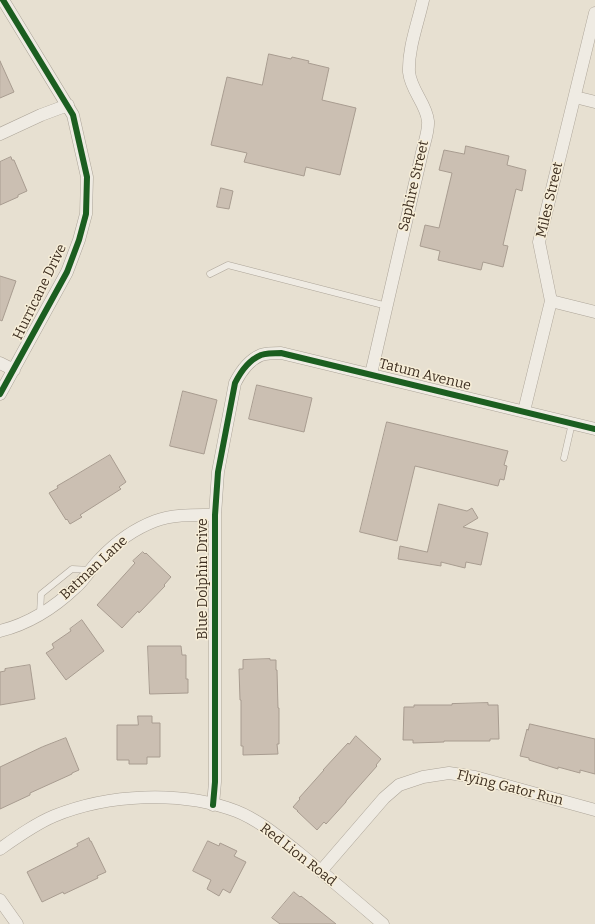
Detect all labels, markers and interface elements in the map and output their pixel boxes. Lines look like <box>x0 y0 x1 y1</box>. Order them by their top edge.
street label: Saphire Street <box>395 139 433 233</box>
street label: Miles Street <box>533 160 567 240</box>
street label: Hurricane Drive <box>10 241 70 343</box>
street label: Tatum Avenue <box>377 355 473 395</box>
street label: Blue Dolphin Drive <box>195 518 211 640</box>
street label: Batman Lane <box>57 533 131 603</box>
street label: Flying Gator Run <box>455 767 565 809</box>
street label: Red Lion Road <box>257 820 339 890</box>

